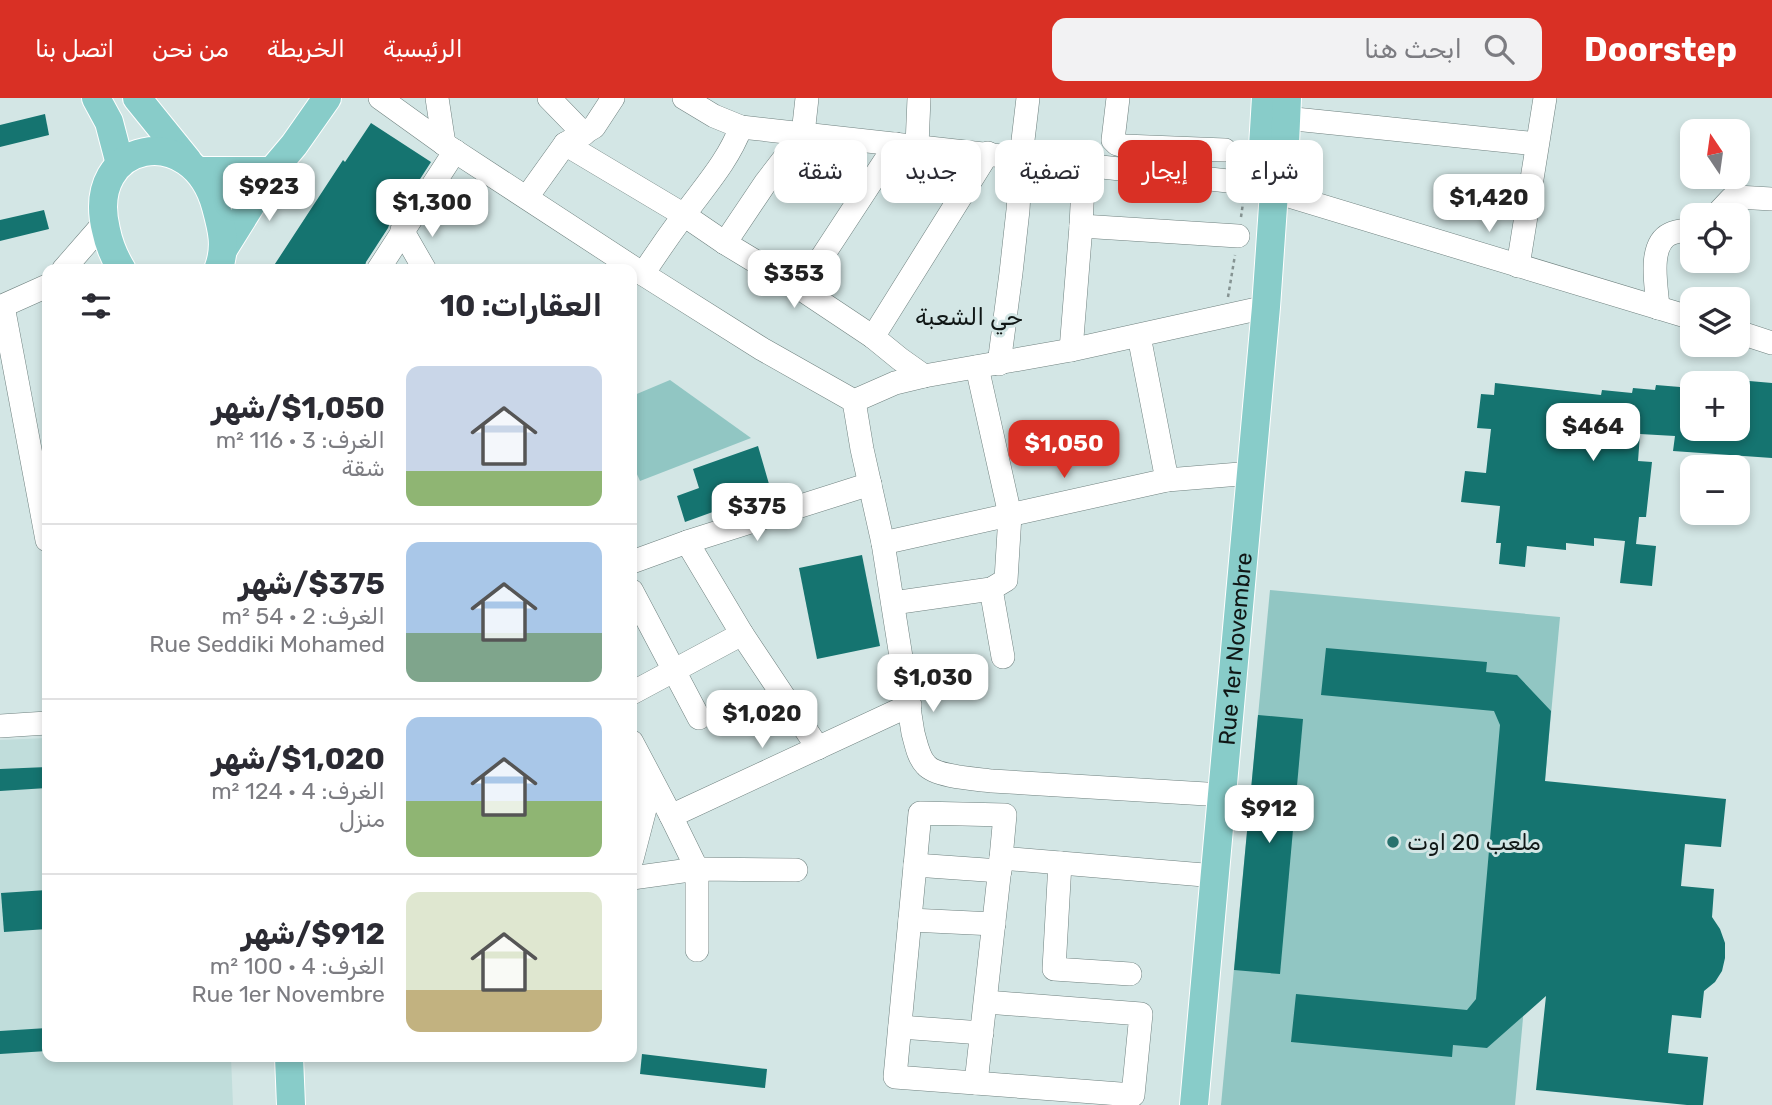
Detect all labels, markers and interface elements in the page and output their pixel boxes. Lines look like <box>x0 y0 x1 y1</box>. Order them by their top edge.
search box <box>1052 18 1542 81</box>
icon: search <box>1480 30 1518 68</box>
text: Doorstep <box>1584 30 1737 69</box>
text: ابحث هنا <box>1364 34 1462 65</box>
text: اتصل بنا <box>35 35 114 63</box>
text: من نحن <box>152 35 229 63</box>
text: الخريطة <box>267 35 345 63</box>
text: الرئيسية <box>383 35 463 63</box>
north arrow <box>1680 119 1750 189</box>
map controls <box>1680 119 1750 525</box>
chip: شقة <box>774 140 867 203</box>
chip: جديد <box>881 140 981 203</box>
chip: تصفية <box>995 140 1104 203</box>
chip: إيجار <box>1118 140 1212 203</box>
chip: شراء <box>1226 140 1323 203</box>
pin: $923 <box>228 164 310 223</box>
text: $923 <box>239 172 299 200</box>
pin: $1,420 <box>1432 174 1546 234</box>
pin: $1,300 <box>375 180 489 239</box>
text: $1,420 <box>1449 183 1529 211</box>
text: $1,300 <box>392 188 472 216</box>
button: locate <box>1680 203 1750 273</box>
pin: $353 <box>753 250 835 310</box>
text: $353 <box>764 259 824 287</box>
icon: filters <box>77 287 115 325</box>
button: layers <box>1680 287 1750 357</box>
text: العقارات: 10 <box>440 288 602 324</box>
district label: حي الشعبة <box>915 303 1023 335</box>
button: + <box>1680 371 1750 441</box>
text: $1,050/شهر <box>212 390 385 426</box>
icon: home <box>462 394 546 478</box>
pin: $464 <box>1552 404 1634 463</box>
text: $464 <box>1562 412 1624 440</box>
pin: $1,050 <box>1007 420 1121 480</box>
text: الغرف: 3 · 116 m² <box>216 426 385 454</box>
text: $1,050 <box>1024 429 1104 457</box>
text: شقة <box>341 454 385 482</box>
button: − <box>1680 455 1750 525</box>
pin: $375 <box>716 484 798 543</box>
text: $375 <box>728 492 786 520</box>
street label: Rue 1er Novembre <box>1213 551 1258 747</box>
text: $375/شهر <box>239 566 385 602</box>
icon: home <box>462 570 546 654</box>
text: الغرف: 2 · 54 m² <box>222 602 385 630</box>
text: Rue Seddiki Mohamed <box>149 630 385 658</box>
pin: $1,030 <box>876 654 990 714</box>
text: $1,030 <box>893 663 973 691</box>
pin: $1,020 <box>705 690 819 750</box>
text: $1,020 <box>722 699 802 727</box>
text: $1,020/شهر <box>212 741 385 777</box>
icon: home <box>462 745 546 829</box>
text: الغرف: 4 · 124 m² <box>211 777 385 805</box>
pin: $912 <box>1228 786 1310 845</box>
text: $912 <box>1241 794 1297 822</box>
text: منزل <box>339 805 385 833</box>
place label: ملعب 20 اوت <box>1407 828 1541 856</box>
marker: ملعب 20 اوت <box>1385 834 1401 850</box>
text: $912/شهر <box>242 916 385 952</box>
icon: home <box>462 920 546 1004</box>
text: الغرف: 4 · 100 m² <box>210 952 385 980</box>
text: Rue 1er Novembre <box>192 980 385 1008</box>

